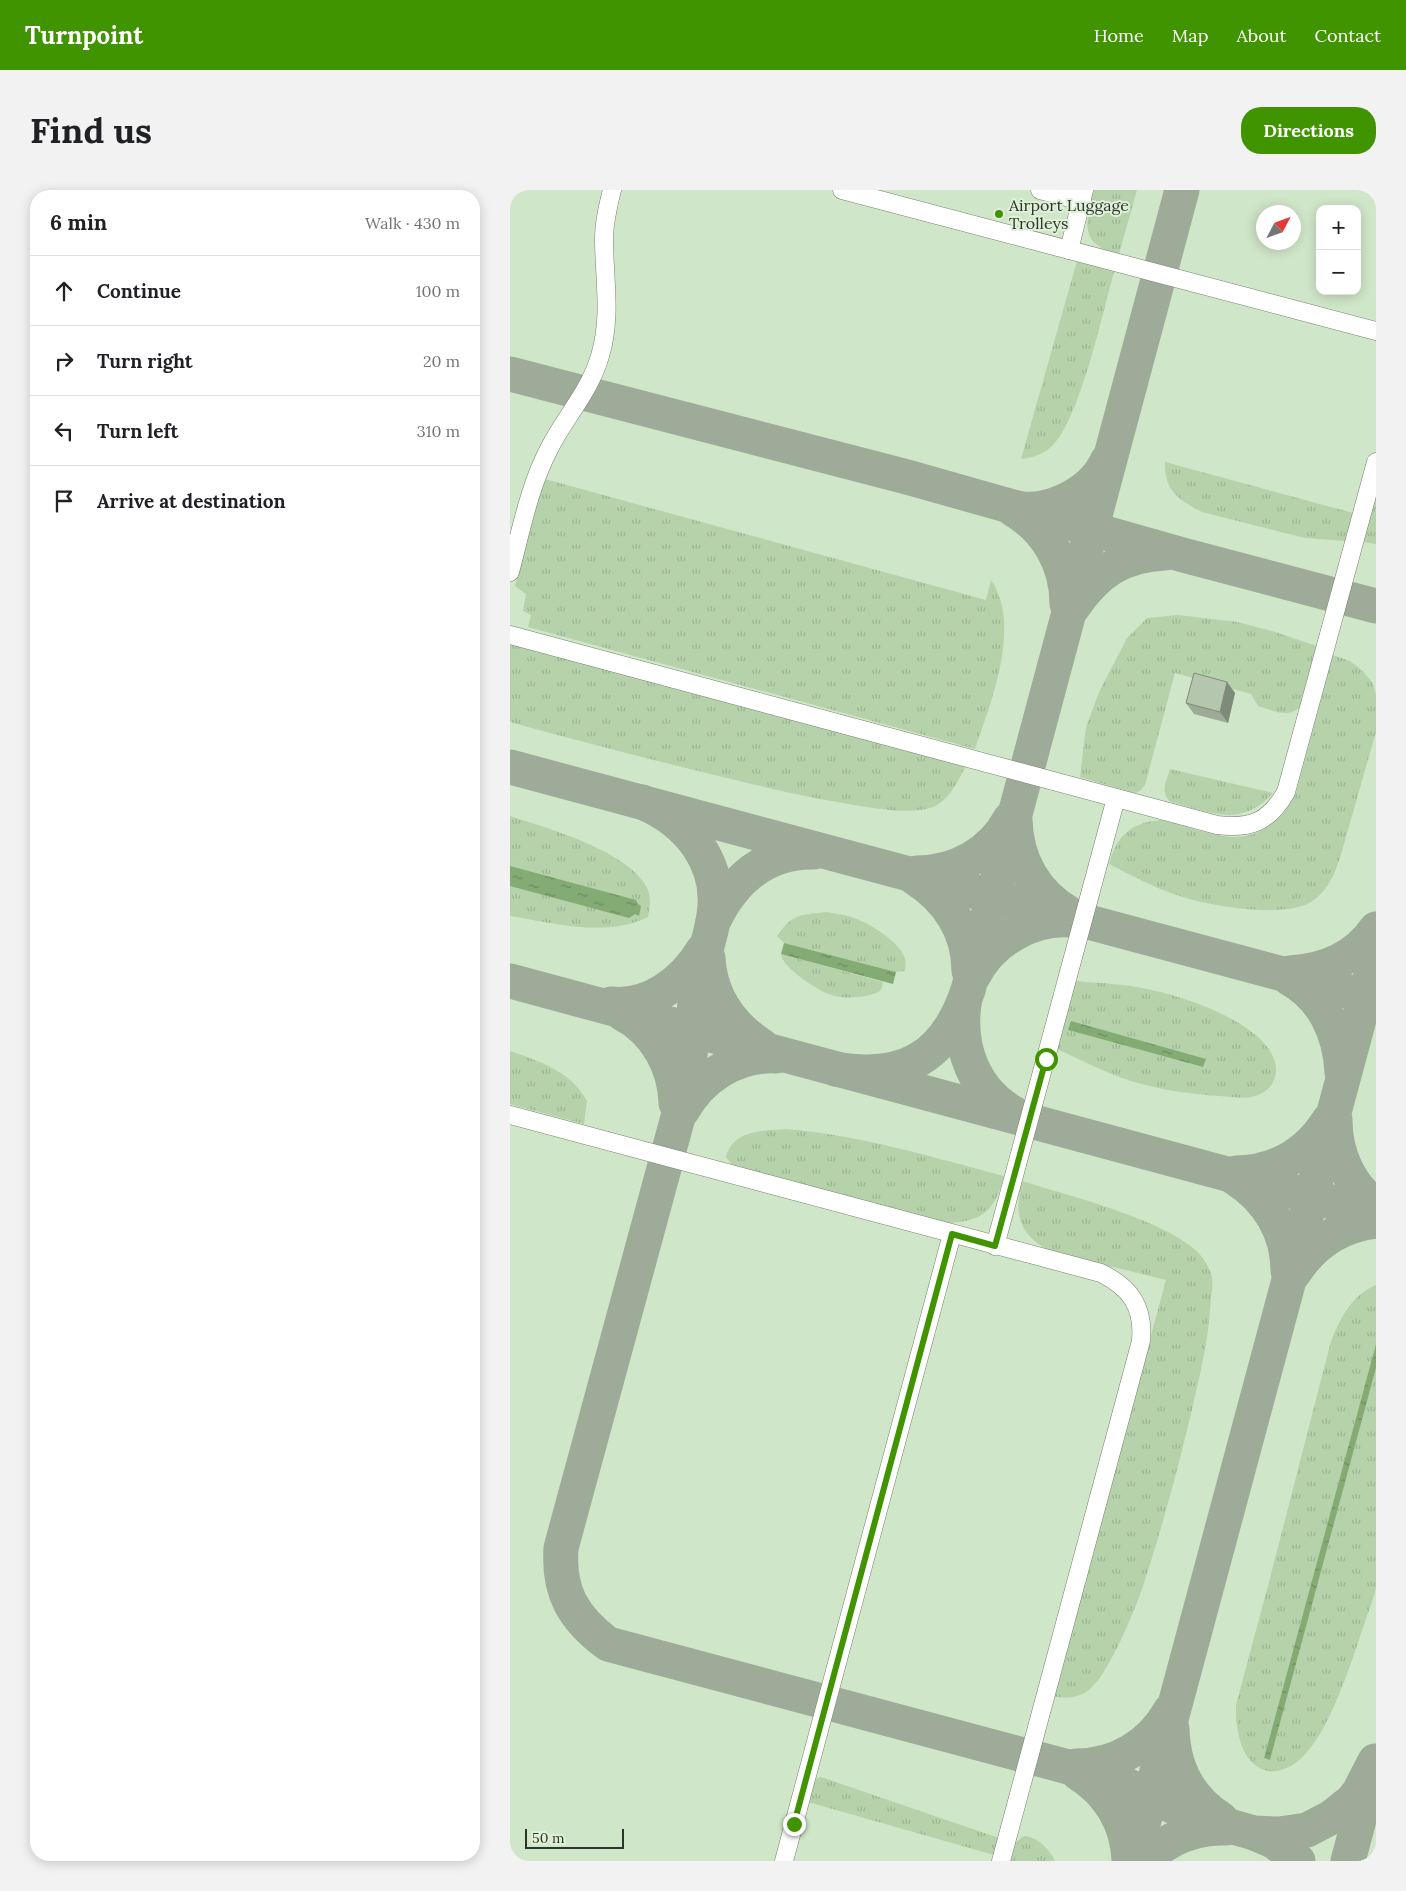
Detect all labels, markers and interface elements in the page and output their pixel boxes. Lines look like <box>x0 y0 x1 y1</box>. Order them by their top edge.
text: Turnpoint <box>25 20 143 51</box>
text: Home <box>1094 24 1144 47</box>
text: Map <box>1172 24 1208 47</box>
text: About <box>1236 24 1286 47</box>
text: Contact <box>1314 24 1381 47</box>
button: Directions <box>1241 107 1376 154</box>
text: Find us <box>30 108 152 153</box>
place label: Airport Luggage Trolleys <box>1008 195 1129 233</box>
north arrow <box>1256 205 1301 250</box>
map controls <box>1316 205 1361 295</box>
button: + <box>1316 205 1361 250</box>
marker: Airport Luggage Trolleys <box>993 208 1005 220</box>
text: 6 min <box>50 209 107 236</box>
text: Walk · 430 m <box>365 213 460 233</box>
button: − <box>1316 250 1361 295</box>
icon: ahead <box>50 277 78 305</box>
text: Continue <box>97 279 181 303</box>
text: 100 m <box>416 281 460 301</box>
icon: right <box>50 347 78 375</box>
text: Turn right <box>97 349 193 373</box>
text: 20 m <box>423 351 460 371</box>
icon: left <box>50 417 78 445</box>
text: Turn left <box>97 419 178 443</box>
text: 310 m <box>417 421 460 441</box>
icon: arrive <box>50 487 78 515</box>
text: Arrive at destination <box>97 489 286 513</box>
route start <box>1035 1048 1058 1071</box>
route end <box>783 1813 806 1836</box>
scale bar <box>525 1826 624 1849</box>
text: 50 m <box>532 1829 565 1847</box>

